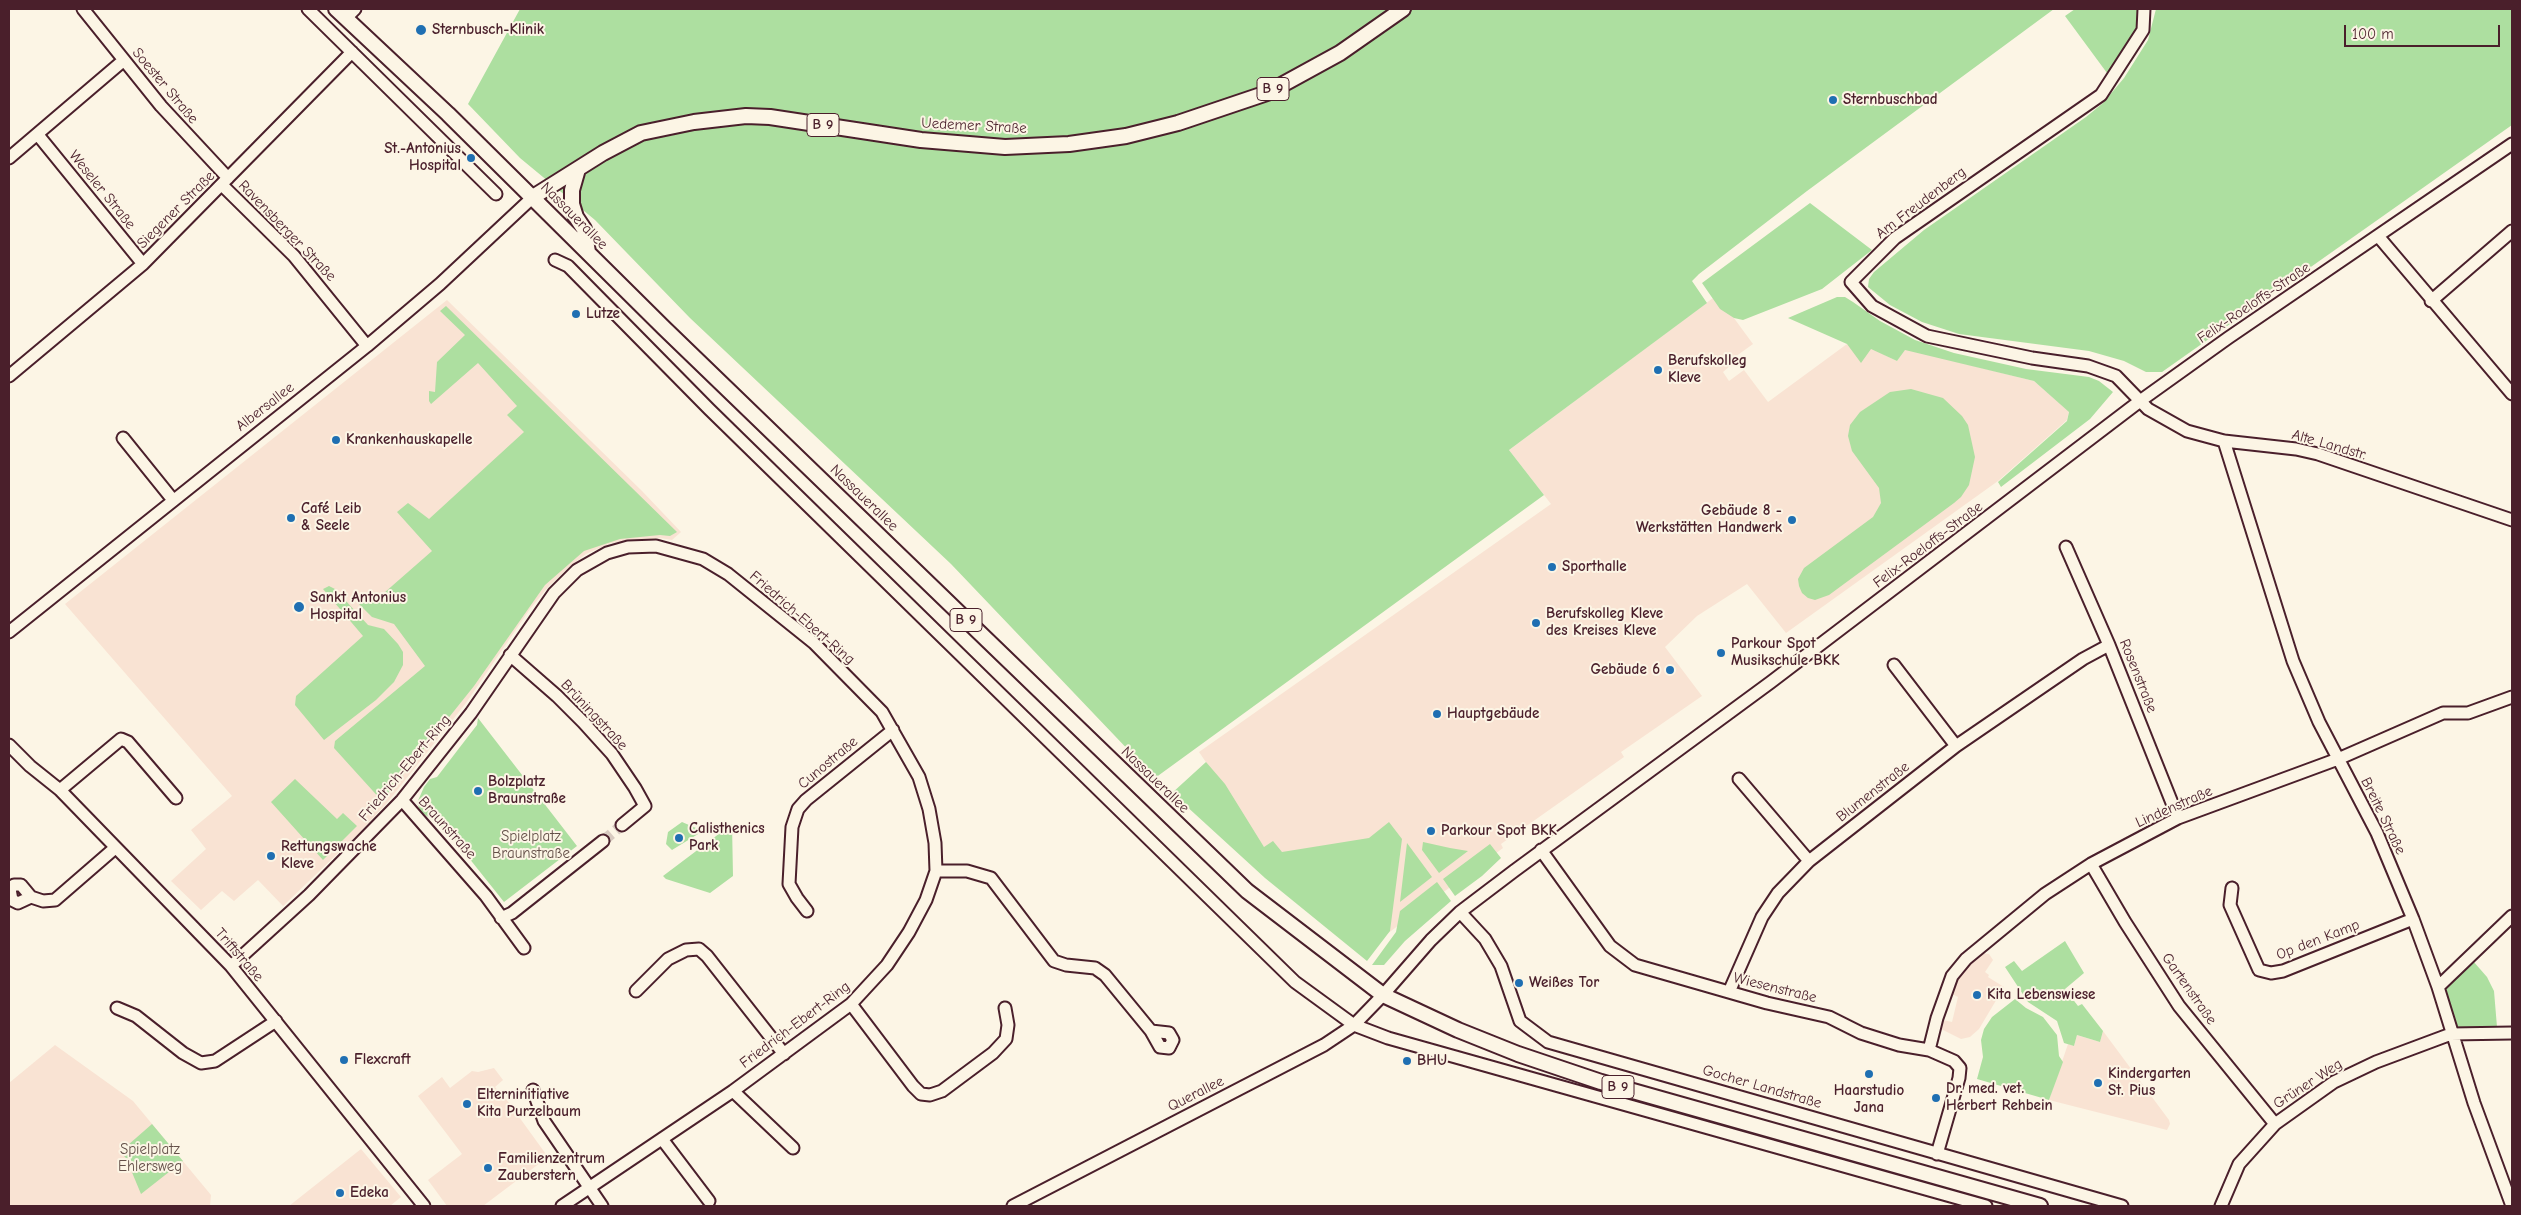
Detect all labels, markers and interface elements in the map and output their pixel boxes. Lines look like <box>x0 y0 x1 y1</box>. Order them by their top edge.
scale bar <box>2346 15 2502 47</box>
place label: Sternbusch-Klinik <box>432 21 544 39</box>
marker: Sternbusch-Klinik <box>414 23 428 37</box>
text: 100 m <box>2352 25 2394 43</box>
street label: Soester Straße <box>128 44 202 128</box>
road number: B 9 <box>1257 78 1289 100</box>
place label: Sternbuschbad <box>1843 91 1938 109</box>
marker: Sternbuschbad <box>1827 94 1839 106</box>
road number: B 9 <box>807 114 839 136</box>
street label: Uedemer Straße <box>921 114 1027 138</box>
place label: St.-Antonius Hospital <box>384 140 461 175</box>
street label: Weseler Straße <box>65 147 139 233</box>
marker: St.-Antonius Hospital <box>465 152 477 164</box>
street label: Am Freudenberg <box>1872 163 1970 243</box>
street label: Siegener Straße <box>133 167 219 253</box>
street label: Ravensberger Straße <box>234 177 340 285</box>
street label: Nassauerallee <box>537 179 611 253</box>
street label: Felix-Roeloffs-Straße <box>2194 258 2314 348</box>
place label: Lutze <box>586 305 620 323</box>
marker: Lutze <box>570 308 582 320</box>
place label: Berufskolleg Kleve <box>1668 352 1747 387</box>
marker: Berufskolleg Kleve <box>1652 364 1664 376</box>
street label: Albersallee <box>232 379 298 435</box>
street label: Alte Landstr. <box>2290 426 2368 464</box>
place label: Krankenhauskapelle <box>346 431 472 449</box>
marker: Krankenhauskapelle <box>330 434 342 446</box>
street label: Nassauerallee <box>826 461 902 535</box>
street label: Felix-Roeloffs-Straße <box>1870 498 1986 592</box>
place label: Café Leib & Seele <box>301 500 361 535</box>
place label: Gebäude 8 - Werkstätten Handwerk <box>1636 502 1782 537</box>
marker: Café Leib & Seele <box>285 512 297 524</box>
marker: Gebäude 8 - Werkstätten Handwerk <box>1786 514 1798 526</box>
place label: Sporthalle <box>1562 558 1627 576</box>
marker: Sporthalle <box>1546 561 1558 573</box>
street label: Friedrich-Ebert-Ring <box>746 567 858 669</box>
place label: Sankt Antonius Hospital <box>310 589 406 624</box>
marker: Sankt Antonius Hospital <box>292 600 306 614</box>
place label: Berufskolleg Kleve des Kreises Kleve <box>1546 605 1663 640</box>
road number: B 9 <box>950 608 982 632</box>
marker: Berufskolleg Kleve des Kreises Kleve <box>1530 617 1542 629</box>
place label: Parkour Spot Musikschule BKK <box>1731 635 1840 670</box>
street label: Rosenstraße <box>2115 636 2161 716</box>
marker: Parkour Spot Musikschule BKK <box>1715 647 1727 659</box>
place label: Gebäude 6 <box>1590 661 1660 679</box>
marker: Gebäude 6 <box>1664 664 1676 676</box>
street label: Brüningstraße <box>557 676 631 754</box>
place label: Hauptgebäude <box>1447 705 1539 723</box>
marker: Hauptgebäude <box>1431 708 1443 720</box>
street label: Friedrich-Ebert-Ring <box>355 711 455 825</box>
street label: Cunostraße <box>795 733 861 793</box>
street label: Nassauerallee <box>1117 743 1193 817</box>
street label: Blumenstraße <box>1833 758 1913 826</box>
place label: Bolzplatz Braunstraße <box>488 773 566 808</box>
street label: Breite Straße <box>2357 774 2409 858</box>
street label: Lindenstraße <box>2133 782 2215 832</box>
marker: Bolzplatz Braunstraße <box>472 785 484 797</box>
street label: Braunstraße <box>414 793 480 863</box>
place label: Calisthenics Park <box>689 820 765 855</box>
place label: Parkour Spot BKK <box>1441 822 1557 840</box>
marker: Parkour Spot BKK <box>1425 825 1437 837</box>
park label: Spielplatz Braunstraße <box>492 828 570 863</box>
marker: Calisthenics Park <box>673 832 685 844</box>
place label: Rettungswache Kleve <box>281 838 377 873</box>
marker: Rettungswache Kleve <box>265 850 277 862</box>
street label: Op den Kamp <box>2274 916 2362 964</box>
street label: Triftstraße <box>211 925 267 985</box>
street label: Gartenstraße <box>2158 950 2220 1028</box>
street label: Wiesenstraße <box>1731 969 1819 1007</box>
place label: Weißes Tor <box>1529 974 1599 992</box>
marker: Weißes Tor <box>1513 977 1525 989</box>
street label: Friedrich-Ebert-Ring <box>736 978 854 1072</box>
place label: Kita Lebenswiese <box>1987 986 2095 1004</box>
marker: Kita Lebenswiese <box>1971 989 1983 1001</box>
place label: Flexcraft <box>354 1051 411 1069</box>
place label: BHU <box>1417 1052 1447 1070</box>
marker: Flexcraft <box>338 1054 350 1066</box>
marker: BHU <box>1401 1055 1413 1067</box>
street label: Grüner Weg <box>2270 1055 2346 1113</box>
street label: Gocher Landstraße <box>1700 1061 1824 1113</box>
place label: Kindergarten St. Pius <box>2108 1065 2191 1100</box>
marker: Haarstudio Jana <box>1863 1068 1875 1080</box>
street label: Querallee <box>1165 1072 1227 1116</box>
road number: B 9 <box>1602 1076 1634 1098</box>
marker: Kindergarten St. Pius <box>2092 1077 2104 1089</box>
place label: Dr. med. vet. Herbert Rehbein <box>1946 1080 2053 1115</box>
place label: Haarstudio Jana <box>1834 1082 1904 1117</box>
place label: Elterninitiative Kita Purzelbaum <box>477 1086 581 1121</box>
marker: Dr. med. vet. Herbert Rehbein <box>1930 1092 1942 1104</box>
marker: Elterninitiative Kita Purzelbaum <box>461 1098 473 1110</box>
park label: Spielplatz Ehlersweg <box>118 1141 182 1176</box>
place label: Familienzentrum Zauberstern <box>498 1150 605 1185</box>
marker: Familienzentrum Zauberstern <box>482 1162 494 1174</box>
place label: Edeka <box>350 1184 389 1202</box>
marker: Edeka <box>334 1187 346 1199</box>

